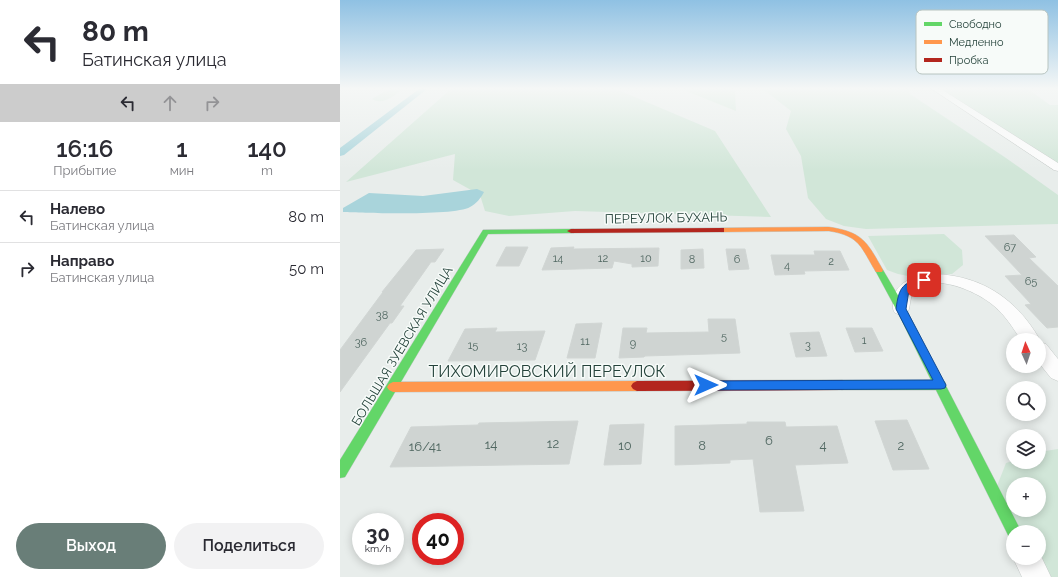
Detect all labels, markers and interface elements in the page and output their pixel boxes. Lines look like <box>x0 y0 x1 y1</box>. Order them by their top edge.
legend <box>916 10 1048 74</box>
text: 80 m <box>82 15 149 48</box>
icon: left <box>16 16 68 68</box>
text: Свободно <box>949 18 1002 31</box>
text: Медленно <box>949 36 1004 49</box>
text: Батинская улица <box>82 49 227 70</box>
text: Пробка <box>949 54 989 67</box>
icon: left <box>117 92 139 114</box>
icon: ahead <box>159 92 181 114</box>
icon: right <box>201 92 223 114</box>
text: 16:16 <box>56 134 113 163</box>
text: 1 <box>176 134 188 163</box>
text: 140 <box>247 134 287 163</box>
text: Прибытие <box>53 163 116 178</box>
text: мин <box>170 163 194 178</box>
text: m <box>261 163 273 178</box>
text: Налево <box>50 200 105 218</box>
icon: left <box>16 206 38 228</box>
text: 80 m <box>288 208 324 226</box>
street label: ПЕРЕУЛОК БУХАНЬ <box>604 209 728 227</box>
text: Батинская улица <box>50 218 154 233</box>
house number: 67 <box>1004 241 1016 254</box>
text: Направо <box>50 252 114 270</box>
house number: 14 <box>553 252 563 265</box>
house number: 12 <box>598 252 608 265</box>
house number: 10 <box>640 252 652 265</box>
house number: 8 <box>689 253 695 266</box>
house number: 6 <box>734 253 741 266</box>
house number: 2 <box>828 255 834 268</box>
icon: right <box>16 258 38 280</box>
house number: 4 <box>784 259 790 272</box>
text: 50 m <box>289 260 324 278</box>
street label: БОЛЬШАЯ ЗУЕВСКАЯ УЛИЦА <box>348 263 456 428</box>
pin <box>907 263 941 297</box>
icon: arrive <box>913 269 935 291</box>
text: Батинская улица <box>50 270 154 285</box>
house number: 65 <box>1025 275 1037 288</box>
house number: 38 <box>376 309 388 322</box>
house number: 5 <box>721 330 727 343</box>
north arrow <box>1006 333 1046 373</box>
map controls <box>1006 333 1046 565</box>
house number: 1 <box>862 334 867 347</box>
house number: 11 <box>580 335 590 348</box>
house number: 36 <box>355 336 368 349</box>
house number: 9 <box>630 337 636 350</box>
house number: 15 <box>468 339 478 352</box>
house number: 3 <box>805 339 811 352</box>
house number: 13 <box>517 340 527 353</box>
street label: ТИХОМИРОВСКИЙ ПЕРЕУЛОК <box>429 362 665 381</box>
position arrow <box>685 364 727 406</box>
button: search <box>1006 381 1046 421</box>
button: layers <box>1006 429 1046 469</box>
house number: 6 <box>765 433 773 448</box>
house number: 12 <box>547 436 559 451</box>
house number: 14 <box>485 437 497 452</box>
house number: 10 <box>618 438 632 453</box>
house number: 8 <box>698 438 706 453</box>
house number: 4 <box>819 438 827 453</box>
house number: 2 <box>898 438 905 453</box>
house number: 16/41 <box>409 439 442 454</box>
button: + <box>1006 477 1046 517</box>
speed limit sign: 40 <box>412 513 464 565</box>
text: 30 <box>366 522 390 546</box>
button: Выход <box>16 523 166 569</box>
button: Поделиться <box>174 523 324 569</box>
button: − <box>1006 525 1046 565</box>
text: km/h <box>365 543 391 554</box>

